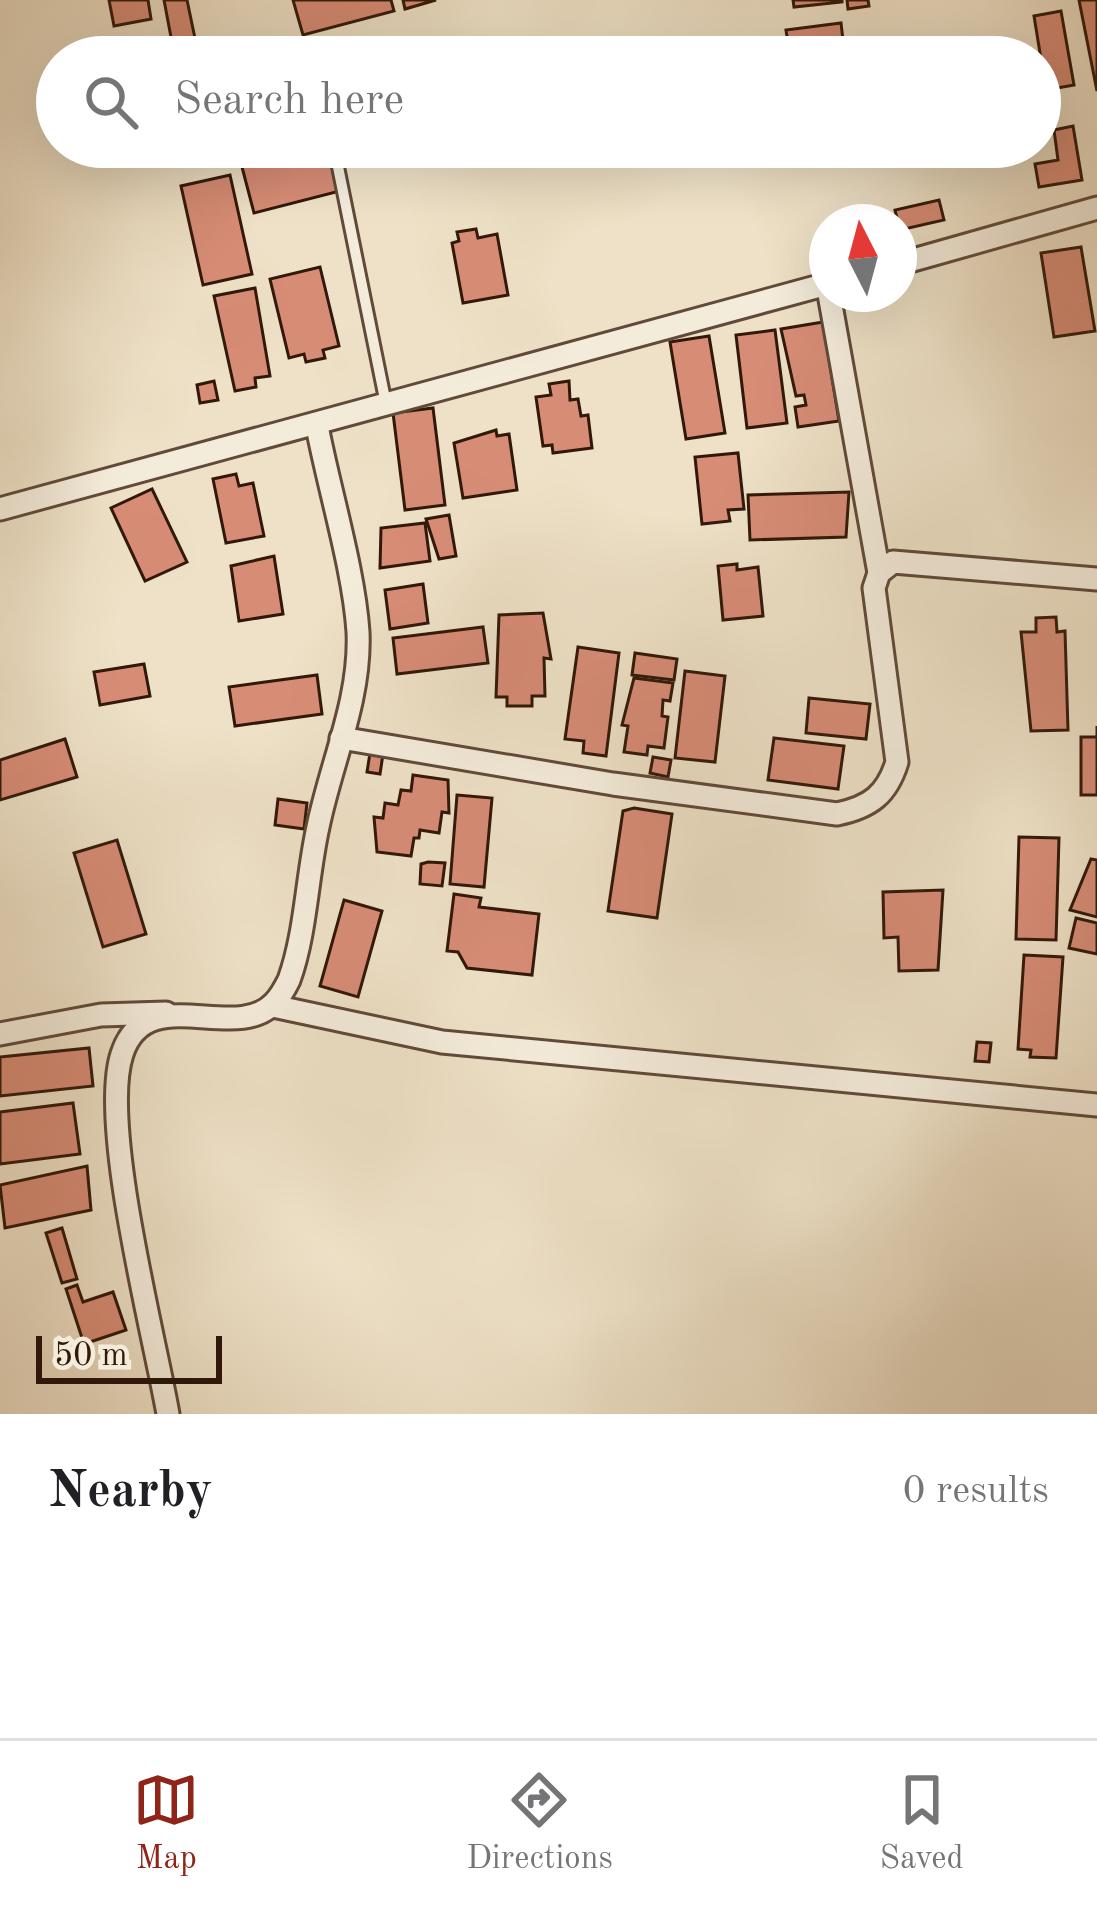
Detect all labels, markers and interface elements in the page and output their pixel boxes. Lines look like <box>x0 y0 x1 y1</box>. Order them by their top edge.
search box <box>36 36 1061 168</box>
icon: search <box>78 69 144 135</box>
text: Search here <box>174 79 404 124</box>
north arrow <box>809 204 917 312</box>
scale bar <box>36 1330 222 1383</box>
text: 50 m <box>54 1340 128 1373</box>
text: Nearby <box>48 1467 213 1518</box>
text: 0 results <box>903 1472 1049 1511</box>
tab: Map <box>133 1767 199 1880</box>
tab: Directions <box>466 1767 613 1880</box>
tab: Saved <box>880 1767 964 1880</box>

